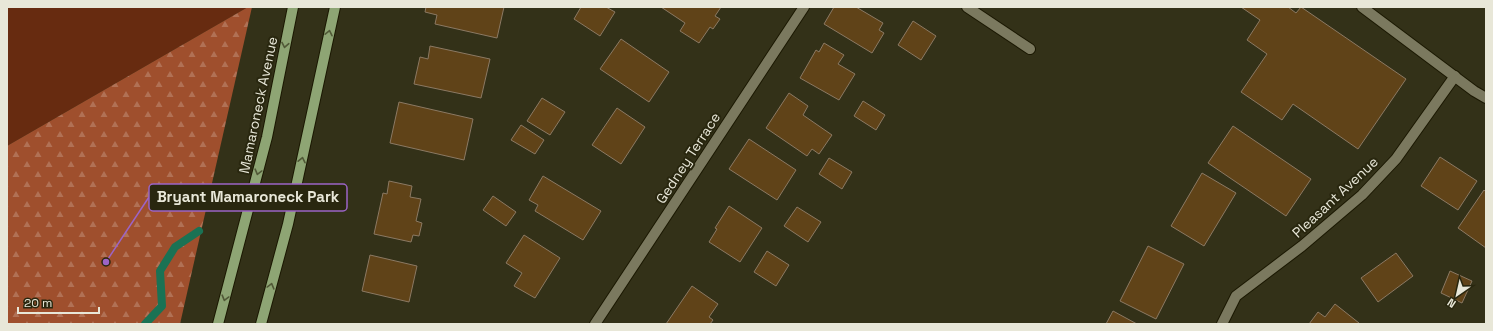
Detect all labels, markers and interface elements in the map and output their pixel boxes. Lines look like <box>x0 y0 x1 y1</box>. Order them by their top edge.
one-way arrow <box>325 30 333 36</box>
street label: Mamaroneck Avenue <box>235 35 281 175</box>
one-way arrow <box>281 42 290 48</box>
street label: Gedney Terrace <box>652 109 724 207</box>
street label: Pleasant Avenue <box>1288 153 1382 241</box>
one-way arrow <box>297 157 305 163</box>
one-way arrow <box>254 169 263 176</box>
callout: Bryant Mamaroneck Park <box>149 184 347 211</box>
text: Bryant Mamaroneck Park <box>157 187 340 206</box>
north arrow <box>1437 275 1477 315</box>
one-way arrow <box>266 283 275 290</box>
scale bar <box>18 289 99 315</box>
one-way arrow <box>221 294 230 301</box>
text: 20 m <box>24 295 52 311</box>
text: N <box>1444 295 1458 311</box>

